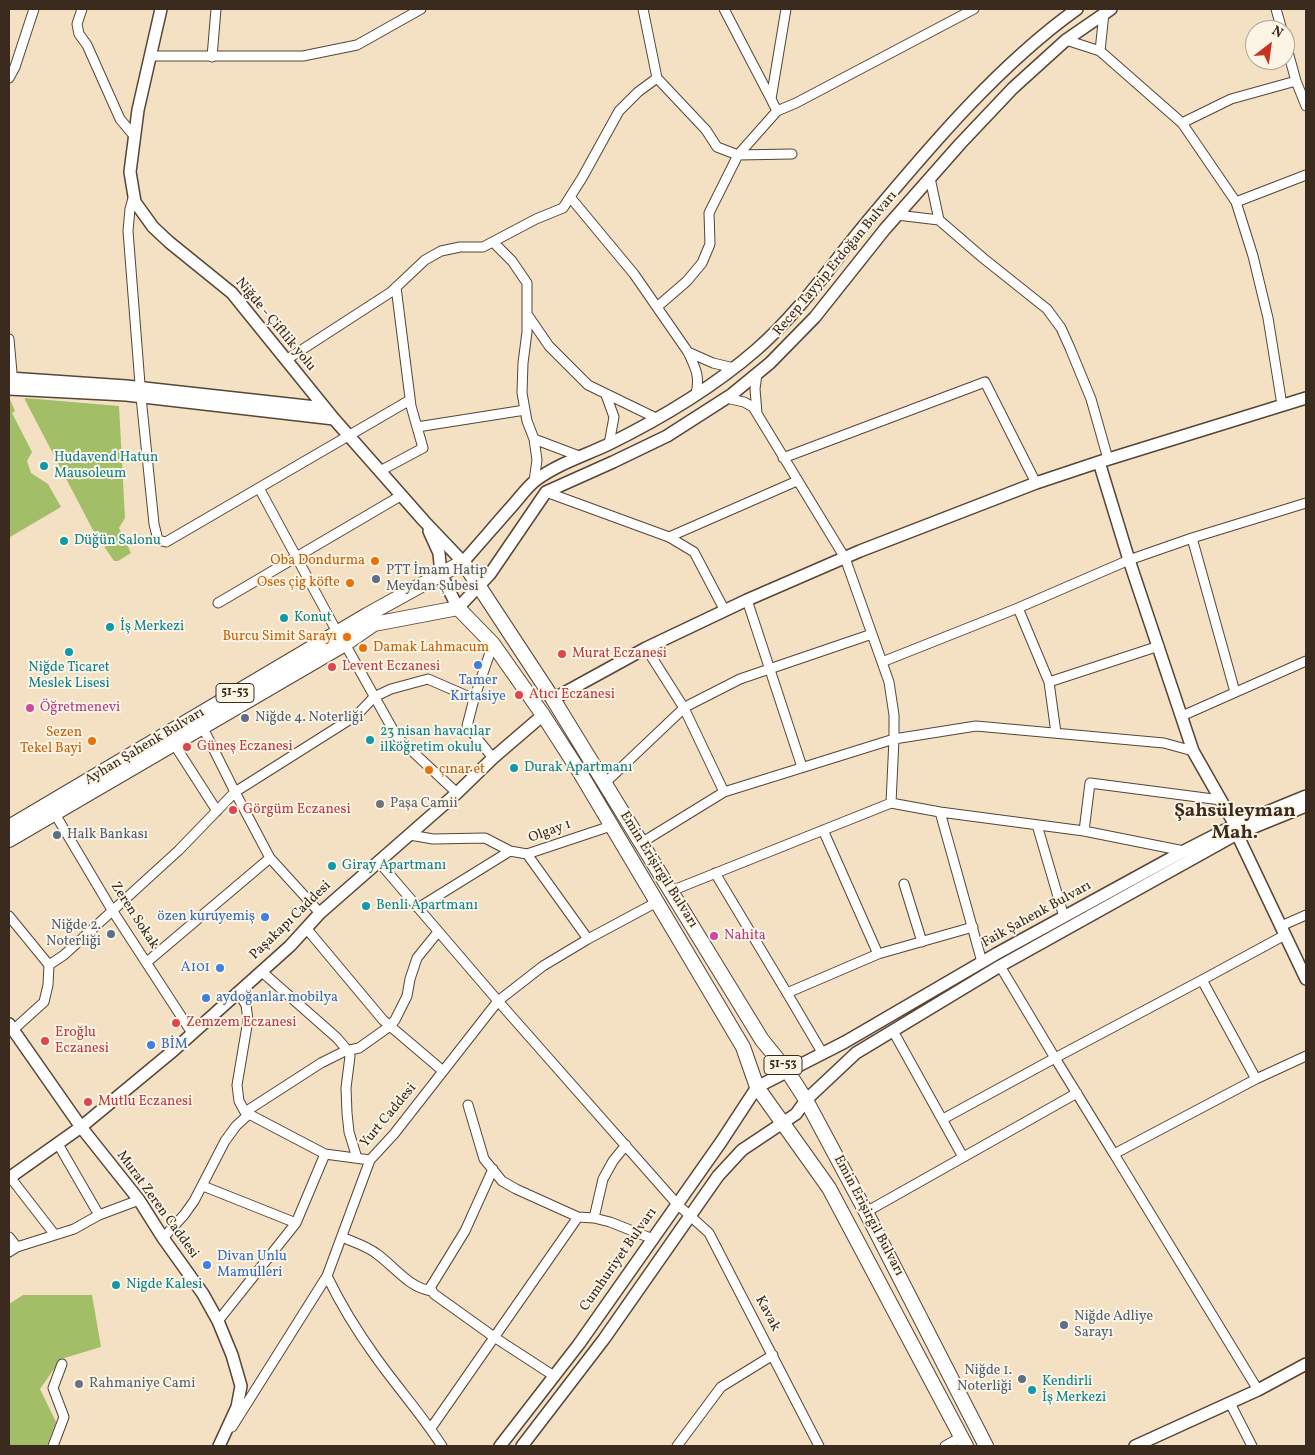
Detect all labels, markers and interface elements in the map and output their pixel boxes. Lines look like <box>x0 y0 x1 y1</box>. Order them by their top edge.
north arrow <box>1245 20 1295 70</box>
text: N <box>1268 22 1286 43</box>
street label: Recep Tayyip Erdoğan Bulvarı <box>770 188 902 340</box>
street label: Niğde - Çiftlik yolu <box>231 275 319 375</box>
place label: Hudavend Hatun Mausoleum <box>54 450 158 482</box>
marker: Hudavend Hatun Mausoleum <box>38 460 50 472</box>
place label: Düğün Salonu <box>74 533 161 549</box>
marker: Düğün Salonu <box>58 535 70 547</box>
place label: Oba Dondurma <box>270 553 365 569</box>
marker: Oba Dondurma <box>369 555 381 567</box>
place label: PTT İmam Hatip Meydan Şubesi <box>386 563 487 596</box>
marker: PTT İmam Hatip Meydan Şubesi <box>370 573 382 585</box>
place label: Oses çig köfte <box>257 575 340 591</box>
marker: Oses çig köfte <box>344 577 356 589</box>
place label: Konut <box>294 610 332 626</box>
marker: Konut <box>278 612 290 624</box>
place label: İş Merkezi <box>120 619 184 635</box>
marker: İş Merkezi <box>104 621 116 633</box>
place label: Burcu Simit Sarayı <box>222 629 337 645</box>
marker: Burcu Simit Sarayı <box>341 631 353 643</box>
place label: Damak Lahmacum <box>373 640 489 656</box>
marker: Damak Lahmacum <box>357 642 369 654</box>
marker: Niğde Ticaret Meslek Lisesi <box>63 646 75 658</box>
place label: Murat Eczanesi <box>572 646 667 662</box>
marker: Murat Eczanesi <box>556 648 568 660</box>
place label: Levent Eczanesi <box>342 659 440 675</box>
marker: Tamer Kırtasiye <box>472 659 484 671</box>
place label: Niğde Ticaret Meslek Lisesi <box>28 660 110 692</box>
marker: Levent Eczanesi <box>326 661 338 673</box>
place label: Tamer Kırtasiye <box>450 673 506 706</box>
road number: 51-53 <box>216 684 254 702</box>
place label: Atıcı Eczanesi <box>529 687 615 703</box>
marker: Atıcı Eczanesi <box>513 689 525 701</box>
place label: Öğretmenevi <box>40 700 120 716</box>
marker: Öğretmenevi <box>24 702 36 714</box>
street label: Ayhan Şahenk Bulvarı <box>82 705 208 789</box>
place label: Niğde 4. Noterliği <box>255 710 363 726</box>
marker: Niğde 4. Noterliği <box>239 712 251 724</box>
place label: 23 nisan havacılar ilköğretim okulu <box>380 724 491 756</box>
place label: Sezen Tekel Bayi <box>20 725 82 758</box>
marker: 23 nisan havacılar ilköğretim okulu <box>364 734 376 746</box>
marker: Sezen Tekel Bayi <box>86 735 98 747</box>
place label: Güneş Eczanesi <box>197 739 293 755</box>
marker: Güneş Eczanesi <box>181 741 193 753</box>
place label: Durak Apartmanı <box>524 760 632 776</box>
place label: çınar et <box>439 762 485 778</box>
marker: Durak Apartmanı <box>508 762 520 774</box>
marker: çınar et <box>423 764 435 776</box>
place label: Paşa Camii <box>390 796 458 812</box>
marker: Paşa Camii <box>374 798 386 810</box>
place label: Görgüm Eczanesi <box>243 802 351 818</box>
district label: Şahsüleyman Mah. <box>1174 802 1296 846</box>
marker: Görgüm Eczanesi <box>227 804 239 816</box>
street label: Emin Erişirgil Bulvarı <box>615 809 701 931</box>
street label: Olgay 1 <box>526 817 574 847</box>
place label: Halk Bankası <box>67 827 148 843</box>
marker: Halk Bankası <box>51 829 63 841</box>
place label: Giray Apartmanı <box>342 858 446 874</box>
marker: Giray Apartmanı <box>326 860 338 872</box>
street label: Paşakapı Caddesi <box>247 878 335 964</box>
street label: Faik Şahenk Bulvarı <box>979 878 1095 952</box>
street label: Zeren Sokak <box>106 879 162 953</box>
place label: Benli Apartmanı <box>376 898 478 914</box>
marker: Benli Apartmanı <box>360 900 372 912</box>
place label: özen kuruyemiş <box>157 909 255 925</box>
marker: özen kuruyemiş <box>259 911 271 923</box>
place label: Niğde 2. Noterliği <box>46 918 101 950</box>
marker: Niğde 2. Noterliği <box>105 928 117 940</box>
place label: Nahita <box>724 928 766 944</box>
marker: Nahita <box>708 930 720 942</box>
place label: A101 <box>181 960 210 976</box>
marker: A101 <box>214 962 226 974</box>
place label: aydoğanlar mobilya <box>216 990 338 1006</box>
marker: aydoğanlar mobilya <box>200 992 212 1004</box>
place label: Zemzem Eczanesi <box>186 1015 297 1031</box>
marker: Zemzem Eczanesi <box>170 1017 182 1029</box>
place label: Eroğlu Eczanesi <box>55 1025 109 1058</box>
marker: Eroğlu Eczanesi <box>39 1035 51 1047</box>
place label: BİM <box>161 1037 188 1053</box>
marker: BİM <box>145 1039 157 1051</box>
road number: 51-53 <box>764 1056 802 1074</box>
street label: Yurt Caddesi <box>357 1081 421 1151</box>
place label: Mutlu Eczanesi <box>98 1094 192 1110</box>
marker: Mutlu Eczanesi <box>82 1096 94 1108</box>
street label: Murat Zeren Caddesi <box>112 1148 202 1262</box>
street label: Emin Erişirgil Bulvarı <box>829 1153 907 1279</box>
street label: Cumhuriyet Bulvarı <box>577 1205 661 1315</box>
place label: Divan Unlu Mamulleri <box>217 1249 287 1282</box>
marker: Divan Unlu Mamulleri <box>201 1259 213 1271</box>
place label: Nigde Kalesi <box>126 1277 203 1293</box>
marker: Nigde Kalesi <box>110 1279 122 1291</box>
street label: Kavak <box>751 1293 783 1335</box>
place label: Niğde Adliye Sarayı <box>1074 1309 1153 1341</box>
marker: Niğde Adliye Sarayı <box>1058 1319 1070 1331</box>
place label: Niğde 1. Noterliği <box>957 1363 1012 1395</box>
marker: Niğde 1. Noterliği <box>1016 1373 1028 1385</box>
place label: Kendirli İş Merkezi <box>1042 1374 1106 1406</box>
place label: Rahmaniye Cami <box>89 1376 195 1392</box>
marker: Rahmaniye Cami <box>73 1378 85 1390</box>
marker: Kendirli İş Merkezi <box>1026 1384 1038 1396</box>

